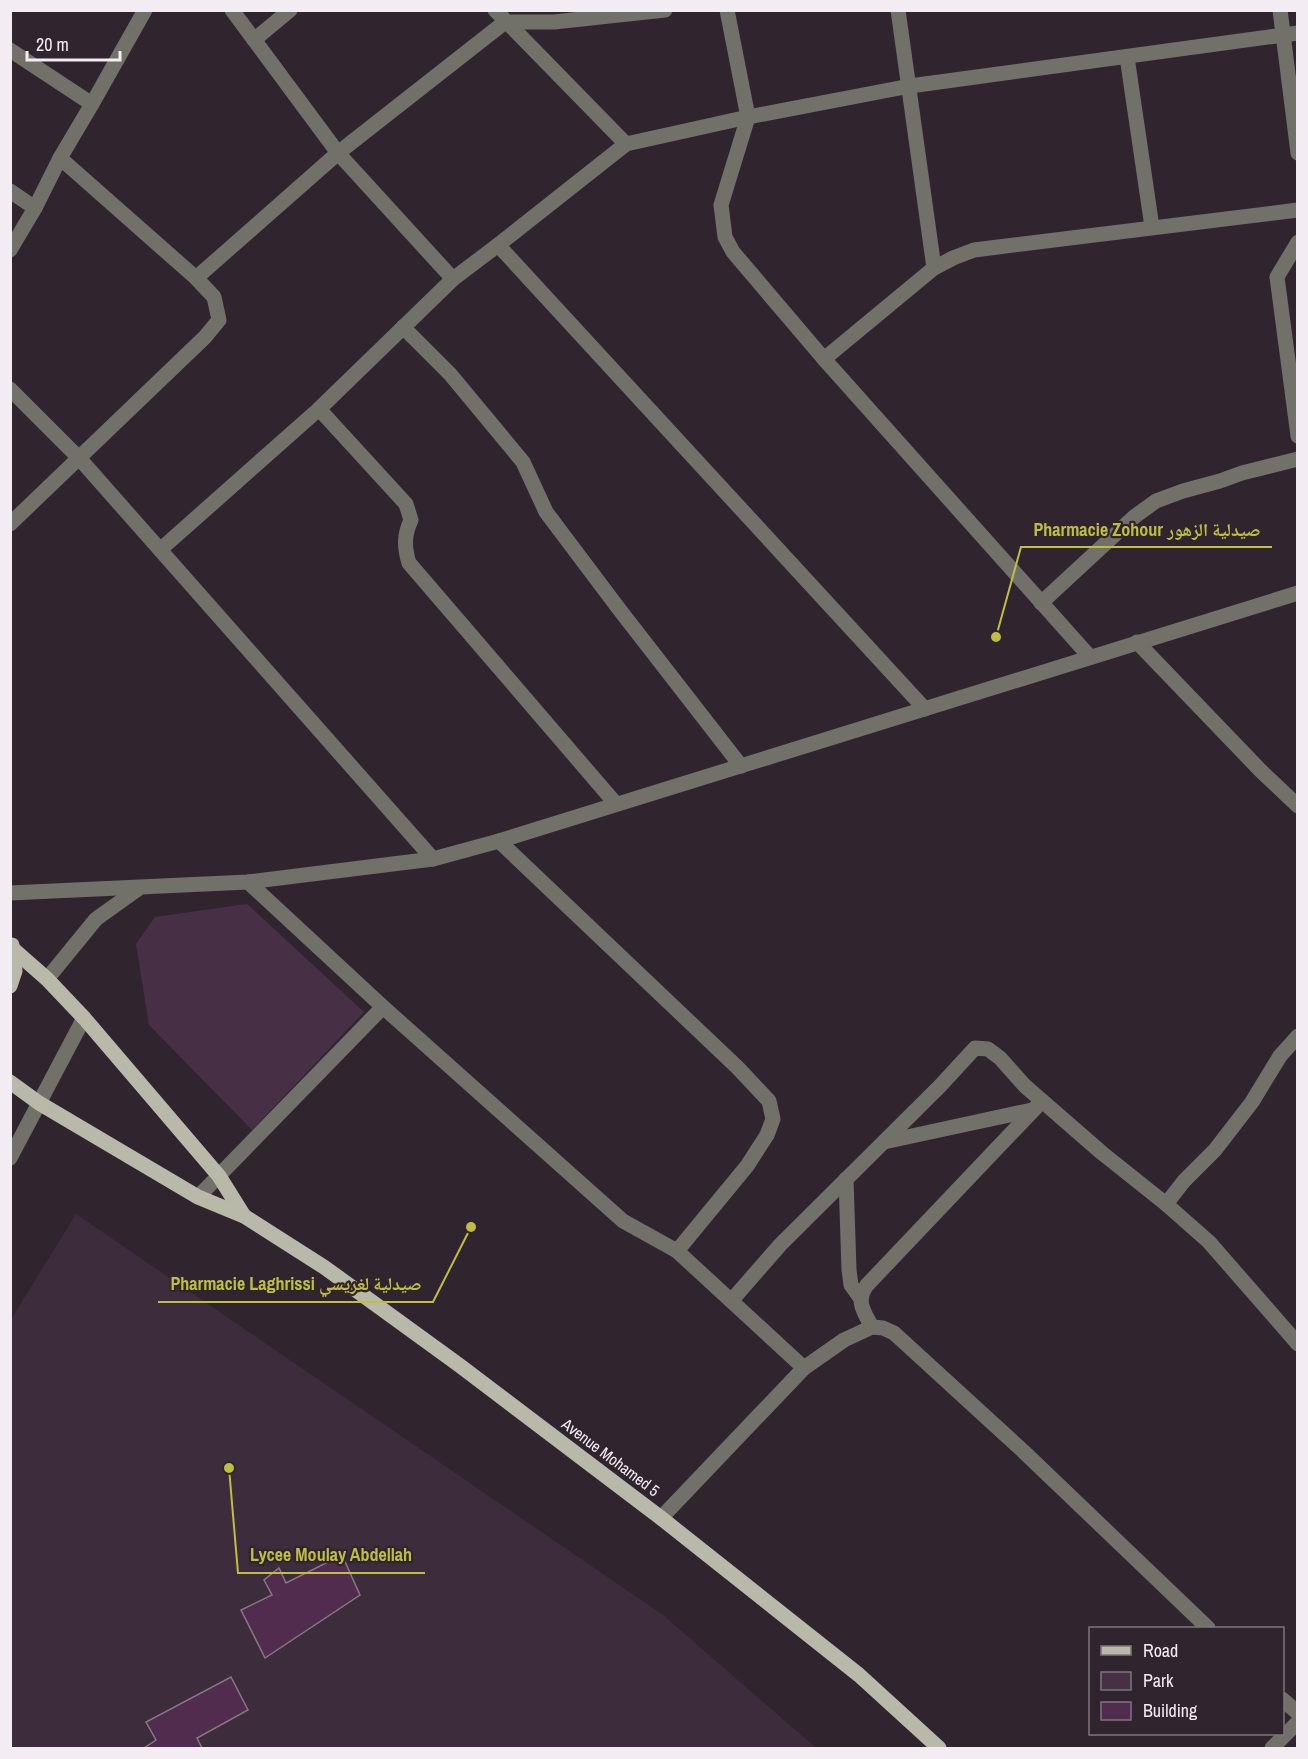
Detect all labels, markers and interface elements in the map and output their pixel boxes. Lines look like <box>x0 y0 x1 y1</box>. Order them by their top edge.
scale bar <box>27 24 120 62</box>
text: 20 m <box>36 32 69 57</box>
callout: Pharmacie Zohour صيدلية الزهور <box>1021 511 1272 547</box>
text: Pharmacie Zohour صيدلية الزهور <box>1033 517 1261 542</box>
callout: Pharmacie Laghrissi صيدلية لغريسي <box>158 1266 433 1302</box>
text: Pharmacie Laghrissi صيدلية لغريسي <box>170 1271 422 1298</box>
street label: Avenue Mohamed 5 <box>557 1412 664 1501</box>
callout: Lycee Moulay Abdellah <box>238 1537 425 1573</box>
text: Lycee Moulay Abdellah <box>250 1542 412 1567</box>
legend <box>1089 1627 1284 1735</box>
text: Road <box>1143 1638 1178 1663</box>
text: Park <box>1143 1668 1174 1693</box>
text: Building <box>1143 1698 1198 1723</box>

